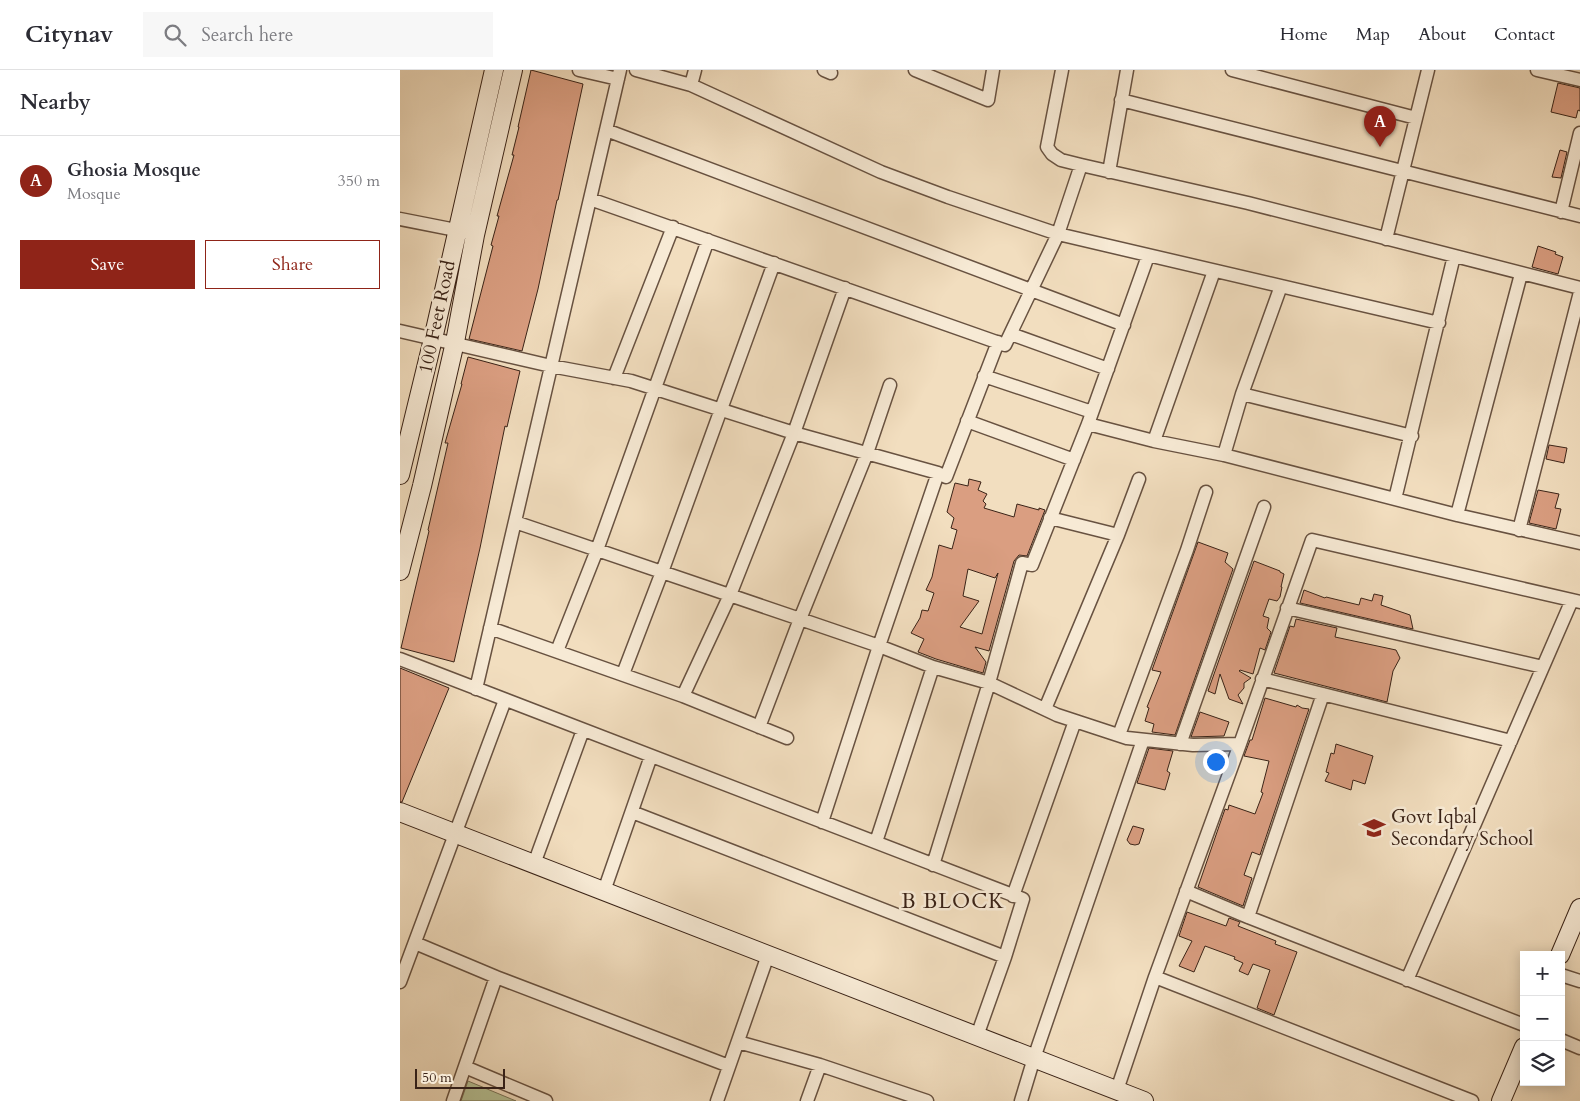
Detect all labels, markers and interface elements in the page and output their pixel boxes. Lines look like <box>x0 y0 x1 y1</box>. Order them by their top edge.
search box <box>143 12 493 57</box>
text: Citynav <box>25 18 113 51</box>
icon: search <box>161 21 189 49</box>
text: Search here <box>201 22 293 48</box>
text: Home <box>1280 22 1328 47</box>
text: Map <box>1356 22 1390 47</box>
text: About <box>1418 22 1466 47</box>
text: Contact <box>1494 22 1555 47</box>
text: Nearby <box>20 88 91 117</box>
pin: A <box>1364 106 1396 147</box>
text: Ghosia Mosque <box>67 157 201 183</box>
text: A <box>30 170 42 192</box>
text: 350 m <box>338 170 380 192</box>
text: Mosque <box>67 183 121 205</box>
button: Save <box>20 240 195 289</box>
button: Share <box>205 240 380 289</box>
street label: 100 Feet Road <box>412 258 462 376</box>
your location <box>1203 749 1229 775</box>
place label: Govt Iqbal Secondary School <box>1391 804 1533 852</box>
school or university icon: Govt Iqbal Secondary School <box>1361 815 1387 841</box>
district label: B BLOCK <box>901 887 1005 916</box>
map controls <box>1520 951 1565 1086</box>
button: + <box>1520 951 1565 996</box>
button: − <box>1520 996 1565 1041</box>
button: layers <box>1520 1041 1565 1086</box>
scale bar <box>415 1066 505 1089</box>
text: 50 m <box>422 1068 452 1087</box>

